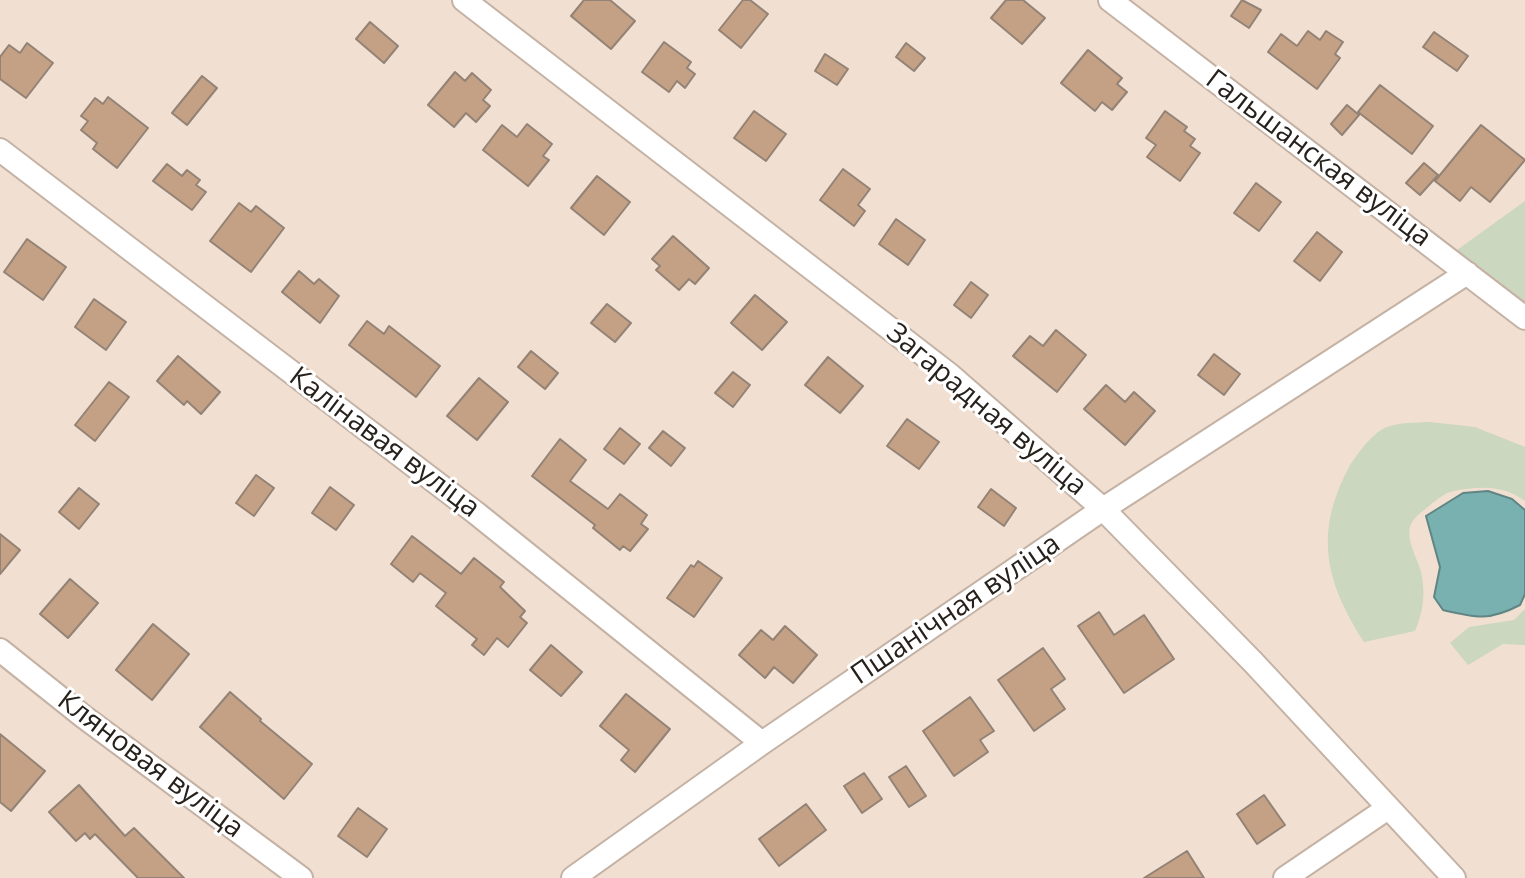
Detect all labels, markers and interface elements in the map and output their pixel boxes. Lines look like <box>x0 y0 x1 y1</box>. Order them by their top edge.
street label: Гальшанская вуліца <box>1199 63 1437 255</box>
street label: Загарадная вуліца <box>879 317 1093 503</box>
street label: Калінавая вуліца <box>282 360 486 526</box>
street label: Пшанічная вуліца <box>845 528 1067 692</box>
street label: Кляновая вуліца <box>50 684 250 846</box>

